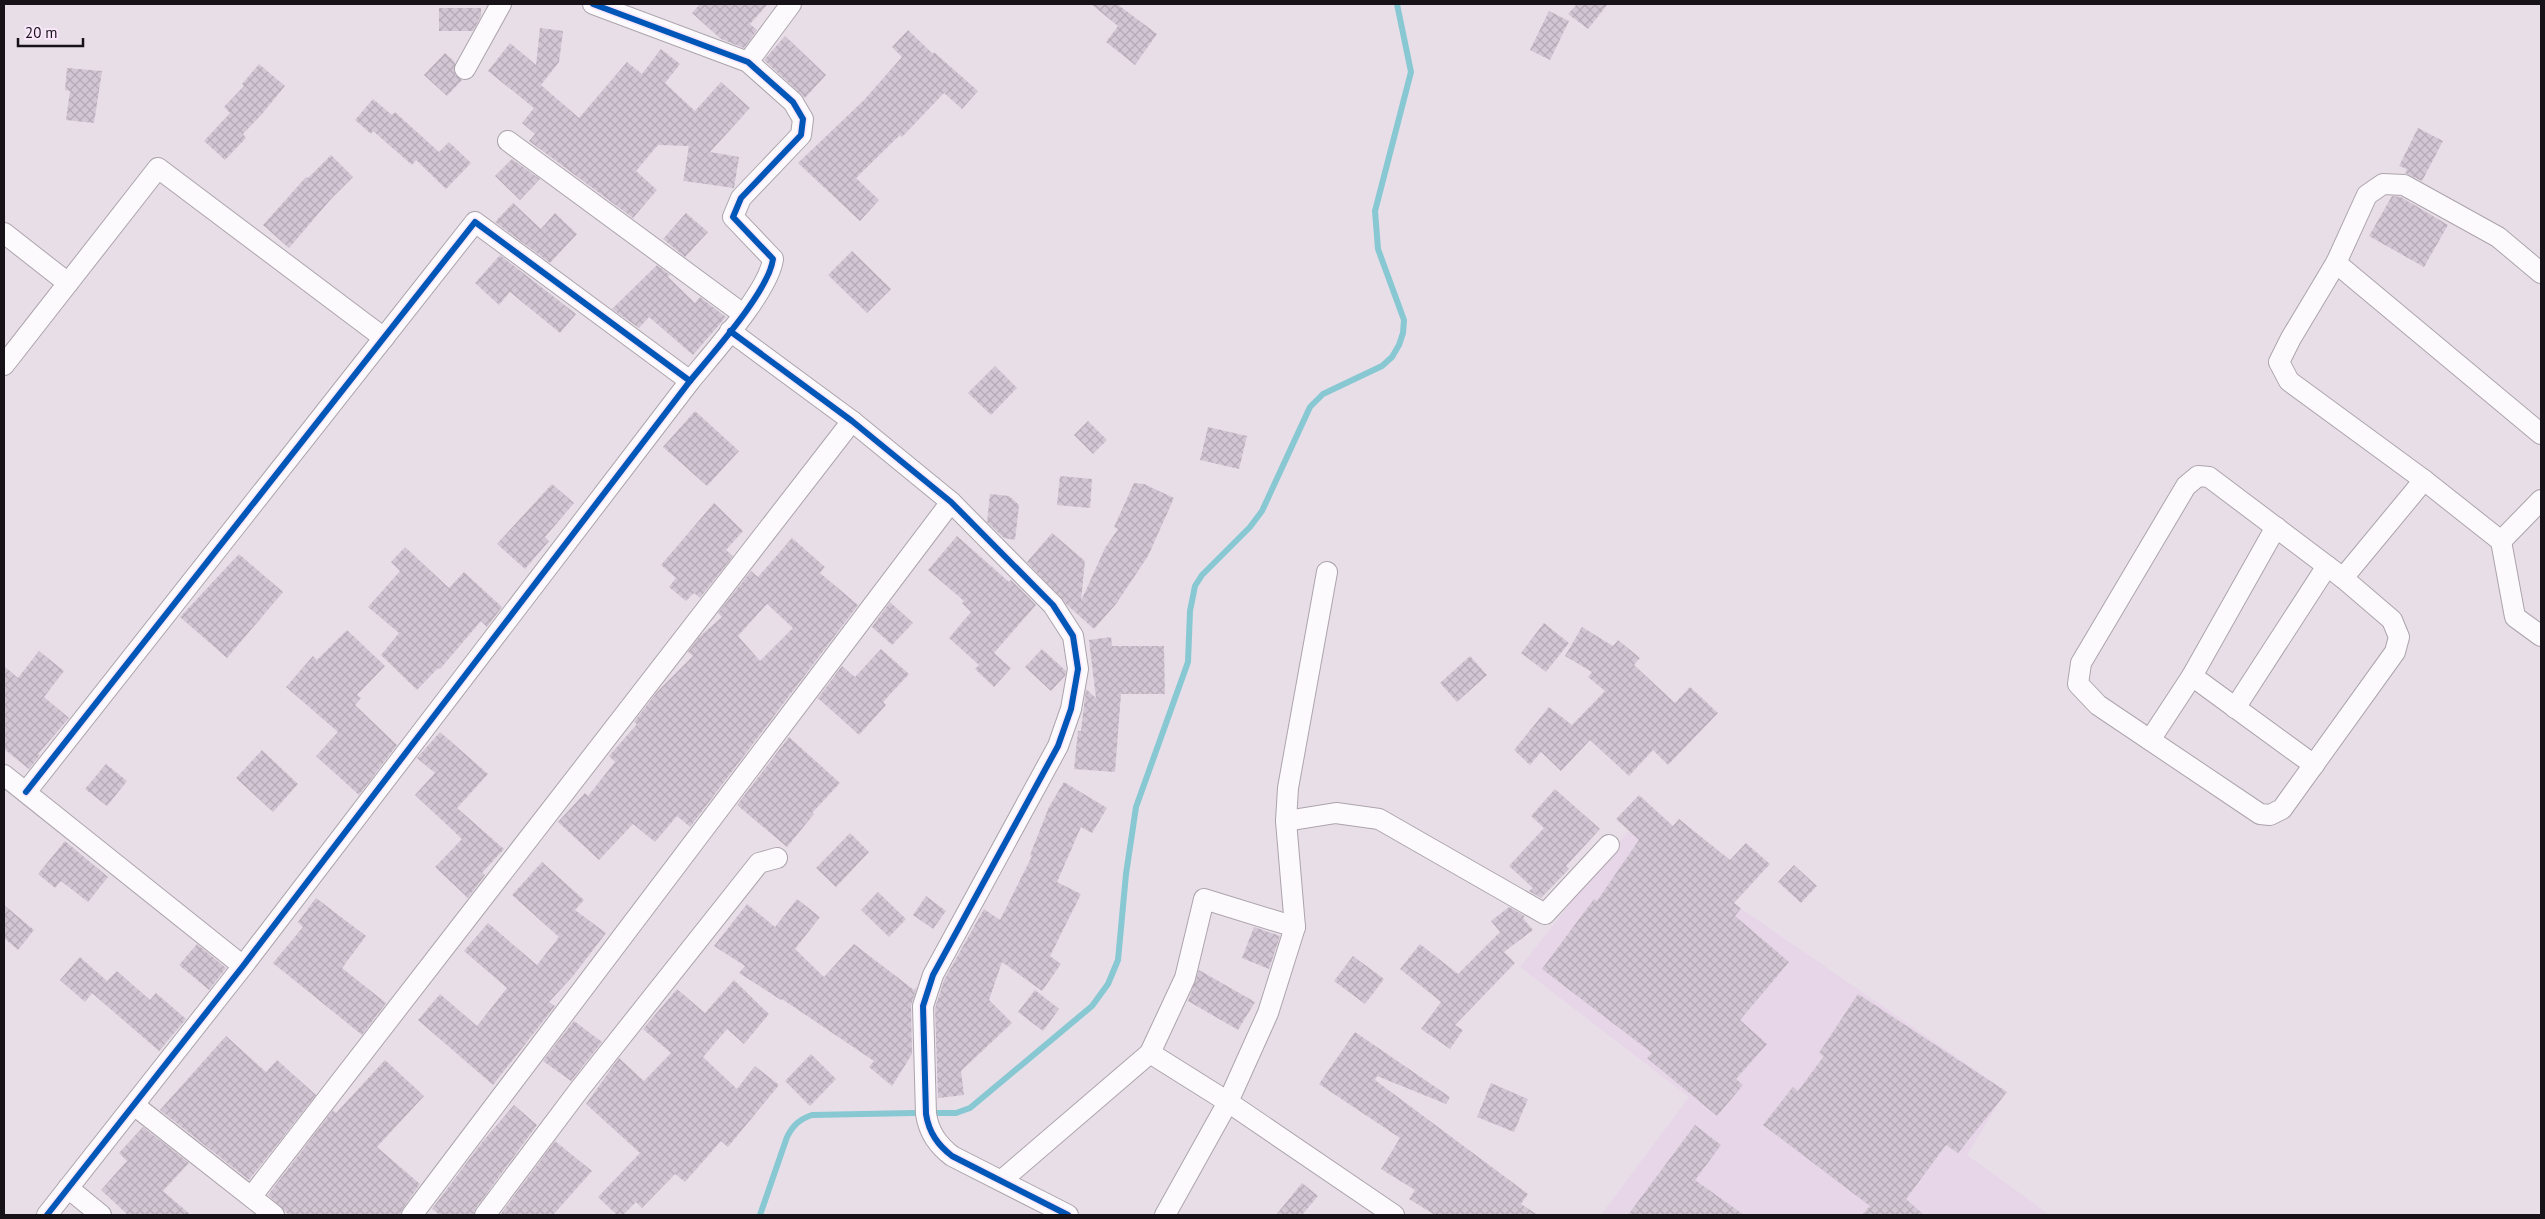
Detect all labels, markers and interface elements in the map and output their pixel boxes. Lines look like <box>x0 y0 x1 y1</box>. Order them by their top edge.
scale bar <box>18 15 82 47</box>
text: 20 m <box>25 23 58 42</box>

